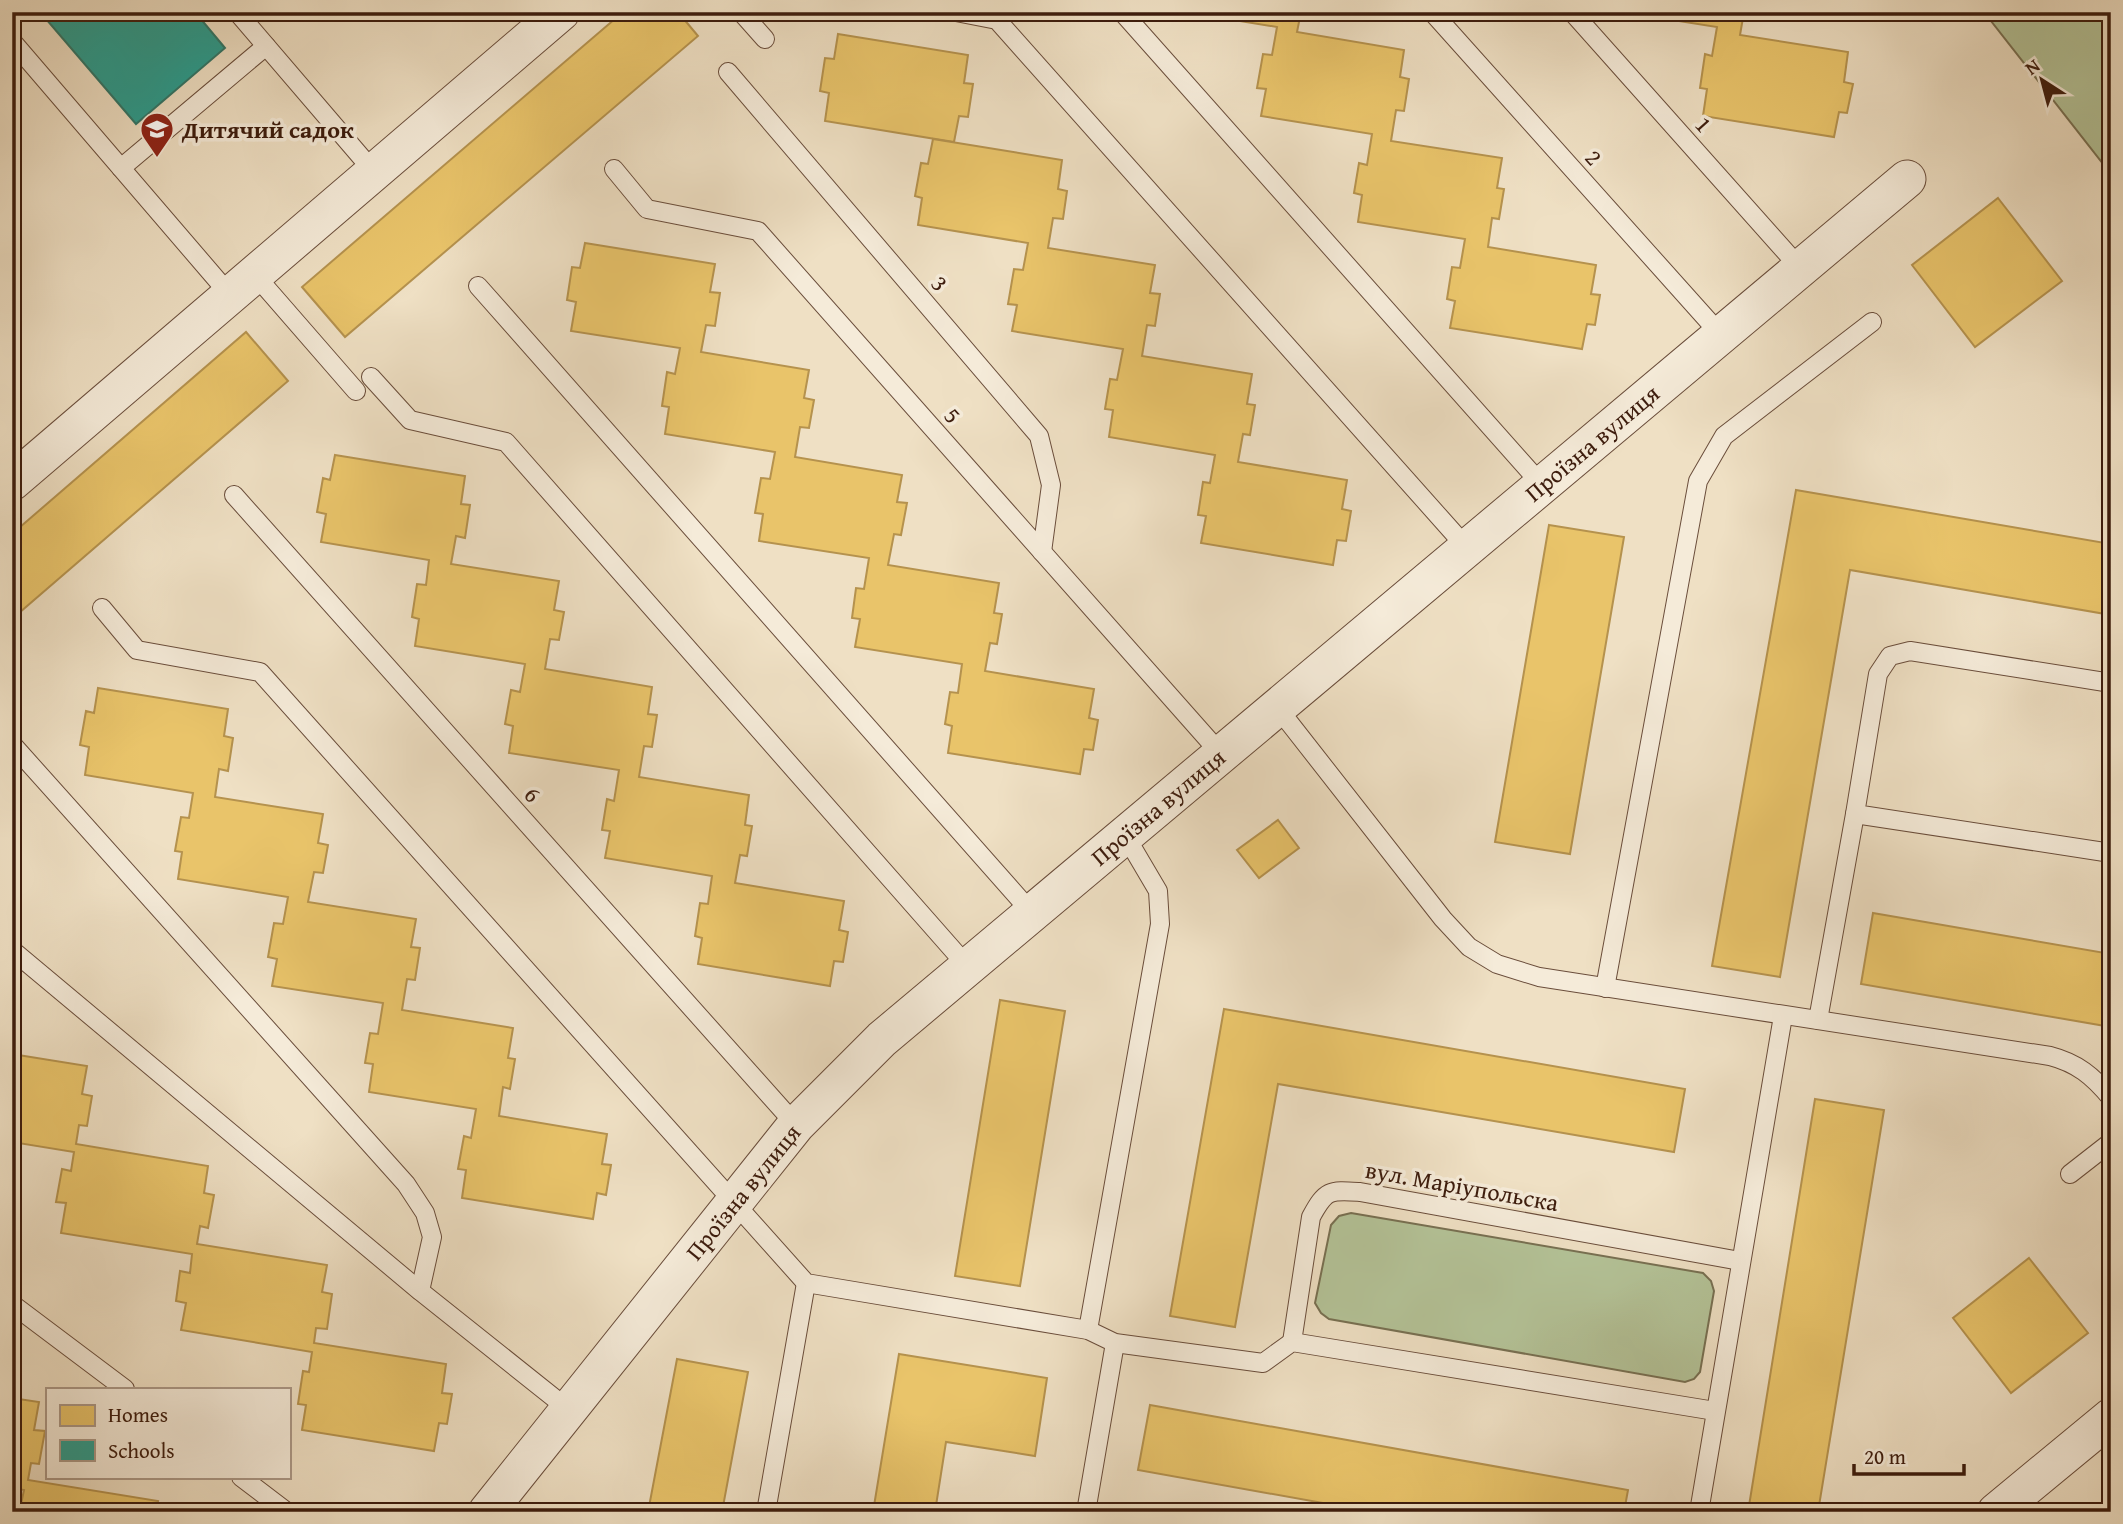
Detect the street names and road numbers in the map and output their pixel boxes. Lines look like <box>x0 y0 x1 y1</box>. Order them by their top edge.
street label: 1 <box>1687 108 1721 140</box>
street label: 2 <box>1577 141 1611 173</box>
street label: 3 <box>923 267 957 299</box>
street label: Проїзна вулиця <box>1517 376 1667 510</box>
street label: 5 <box>936 399 970 431</box>
street label: Проїзна вулиця <box>1083 740 1233 874</box>
street label: 6 <box>516 778 550 810</box>
street label: Проїзна вулиця <box>677 1116 809 1268</box>
street label: вул. Маріупольска <box>1363 1152 1562 1220</box>

